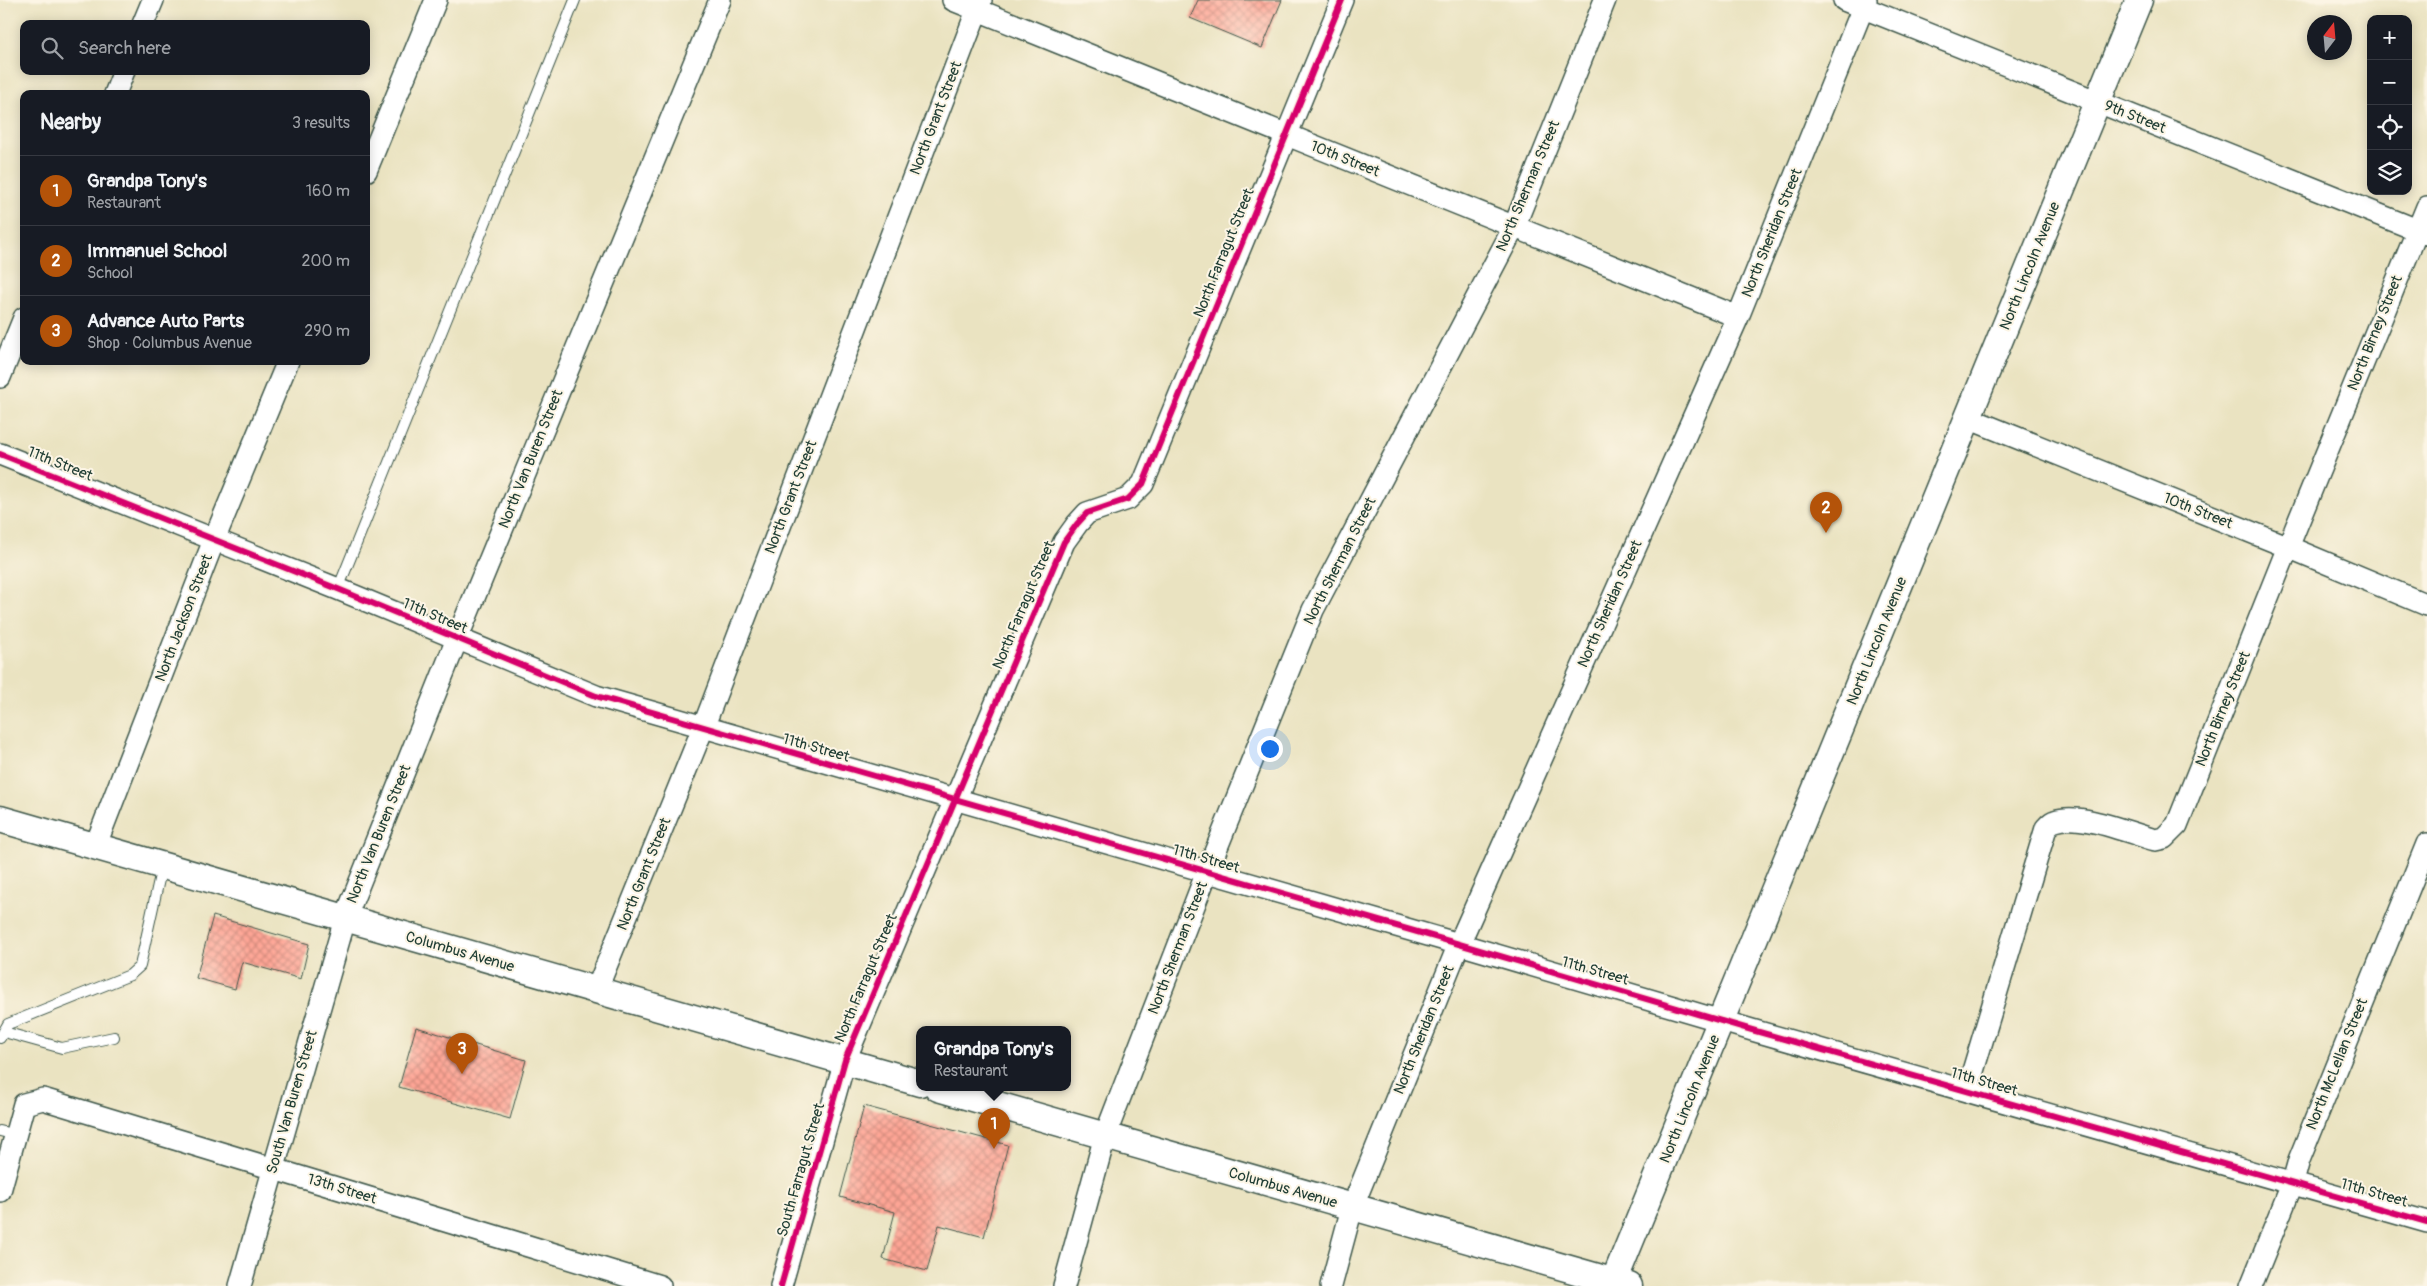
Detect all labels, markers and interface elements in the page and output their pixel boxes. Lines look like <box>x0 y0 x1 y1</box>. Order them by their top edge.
north arrow <box>2307 15 2352 60</box>
map controls <box>2367 15 2412 195</box>
button: + <box>2367 15 2412 60</box>
search box <box>20 20 370 75</box>
icon: search <box>38 34 66 62</box>
text: Search here <box>78 36 171 60</box>
street label: North Grant Street <box>906 58 967 177</box>
button: − <box>2367 60 2412 105</box>
street label: 9th Street <box>2101 96 2169 138</box>
button: locate <box>2367 105 2412 150</box>
text: Nearby <box>40 109 101 136</box>
text: 3 results <box>292 113 350 133</box>
street label: North Sherman Street <box>1492 117 1565 254</box>
street label: 10th Street <box>1308 136 1383 182</box>
button: layers <box>2367 150 2412 195</box>
street label: North Sheridan Street <box>1737 165 1807 300</box>
text: Grandpa Tony's <box>87 169 207 193</box>
text: 1 <box>53 181 59 201</box>
text: 160 m <box>306 181 350 201</box>
street label: North Farragut Street <box>1189 185 1259 320</box>
text: Restaurant <box>87 193 161 213</box>
street label: North Lincoln Avenue <box>1996 199 2065 333</box>
text: Immanuel School <box>87 239 227 263</box>
text: 2 <box>52 251 60 271</box>
text: 200 m <box>302 251 350 271</box>
text: School <box>87 263 133 283</box>
street label: North Birney Street <box>2343 272 2407 393</box>
text: Advance Auto Parts <box>87 309 244 333</box>
text: 3 <box>52 321 60 341</box>
text: 290 m <box>304 321 350 341</box>
text: Shop · Columbus Avenue <box>87 333 252 353</box>
street label: North Van Buren Street <box>495 386 568 531</box>
street label: North Grant Street <box>761 437 822 556</box>
street label: 11th Street <box>25 442 96 486</box>
street label: 10th Street <box>2161 488 2236 534</box>
pin: 2 <box>1810 492 1842 533</box>
street label: North Sherman Street <box>1300 493 1381 628</box>
street label: North Farragut Street <box>988 537 1060 672</box>
street label: North Sheridan Street <box>1573 537 1647 671</box>
street label: North Jackson Street <box>151 551 217 684</box>
street label: North Lincoln Avenue <box>1843 574 1912 708</box>
street label: 11th Street <box>400 594 471 639</box>
street label: North Birney Street <box>2191 648 2255 769</box>
street label: 11th Street <box>780 729 853 767</box>
your location <box>1257 736 1283 762</box>
street label: North Van Buren Street <box>343 761 416 906</box>
street label: North Grant Street <box>613 814 676 933</box>
street label: 11th Street <box>1170 840 1243 878</box>
street label: North Sherman Street <box>1144 878 1212 1017</box>
street label: North Farragut Street <box>830 910 902 1045</box>
street label: Columbus Avenue <box>403 927 517 977</box>
street label: 11th Street <box>1559 952 1632 990</box>
street label: North Sheridan Street <box>1389 962 1459 1097</box>
street label: North McLellan Street <box>2302 995 2372 1133</box>
popup <box>916 1026 1071 1091</box>
street label: South Van Buren Street <box>262 1027 322 1176</box>
street label: North Lincoln Avenue <box>1656 1032 1725 1166</box>
pin: 3 <box>446 1033 478 1074</box>
text: Grandpa Tony's <box>934 1037 1053 1061</box>
text: Restaurant <box>934 1061 1008 1081</box>
street label: 11th Street <box>1948 1063 2021 1101</box>
street label: South Farragut Street <box>773 1100 829 1239</box>
pin: 1 <box>978 1108 1010 1149</box>
street label: Columbus Avenue <box>1226 1163 1340 1213</box>
street label: 13th Street <box>305 1169 380 1209</box>
street label: 11th Street <box>2338 1174 2411 1212</box>

